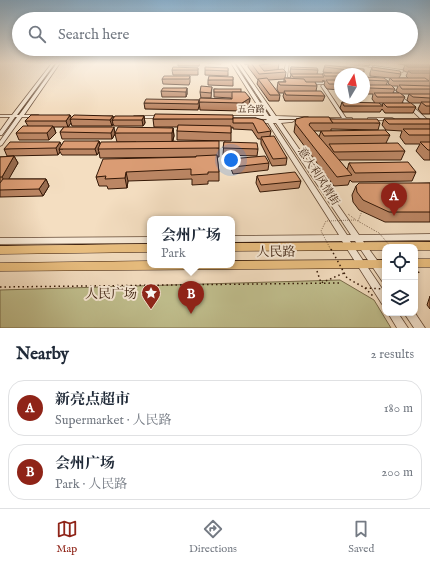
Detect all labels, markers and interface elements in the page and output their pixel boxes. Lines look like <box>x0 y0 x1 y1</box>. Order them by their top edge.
search box <box>12 12 418 56</box>
icon: search <box>26 23 48 45</box>
text: Search here <box>58 25 129 44</box>
north arrow <box>334 68 370 104</box>
street label: 五合路 <box>237 104 265 115</box>
street label: 意大利风情街 <box>294 145 342 208</box>
your location <box>221 150 241 170</box>
pin: A <box>381 183 407 216</box>
popup <box>147 216 235 268</box>
text: 会州广场 <box>161 226 221 245</box>
street label: 人民路 <box>256 244 296 261</box>
map controls <box>382 244 418 316</box>
button: locate <box>382 244 418 280</box>
text: Park <box>161 245 186 262</box>
button: layers <box>382 280 418 316</box>
pin: B <box>178 281 204 314</box>
place icon: 人民广场 <box>140 282 162 310</box>
place label: 人民广场 <box>85 286 137 303</box>
text: Nearby <box>16 344 69 365</box>
text: 2 results <box>370 346 414 363</box>
text: 新亮点超市 <box>55 390 130 409</box>
text: A <box>26 400 34 417</box>
text: 180 m <box>384 400 413 417</box>
text: Supermarket · 人民路 <box>55 412 171 429</box>
text: 会州广场 <box>55 454 115 473</box>
text: B <box>26 464 34 481</box>
text: 200 m <box>381 464 413 481</box>
text: Park · 人民路 <box>55 476 127 493</box>
tab: Map <box>56 518 78 556</box>
tab: Directions <box>189 518 237 556</box>
tab: Saved <box>348 518 374 556</box>

